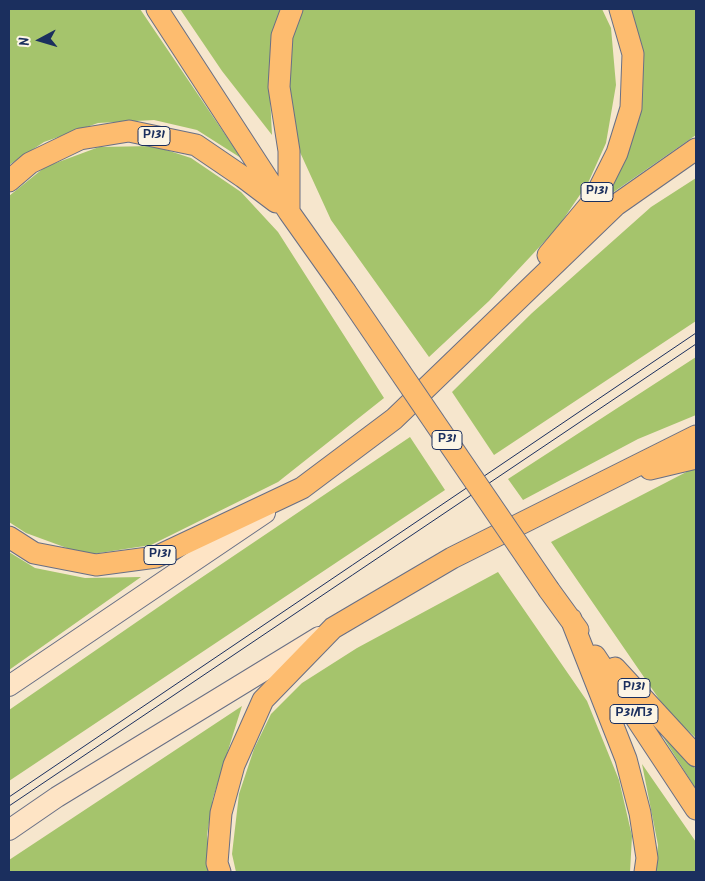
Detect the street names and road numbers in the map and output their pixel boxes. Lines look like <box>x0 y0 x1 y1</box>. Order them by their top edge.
road number: Р131 <box>138 126 170 146</box>
road number: Р131 <box>581 182 613 202</box>
road number: Р31 <box>432 430 462 450</box>
road number: Р131 <box>144 546 176 564</box>
road number: Р131 <box>618 678 650 698</box>
road number: Р31/П3 <box>610 704 658 724</box>

